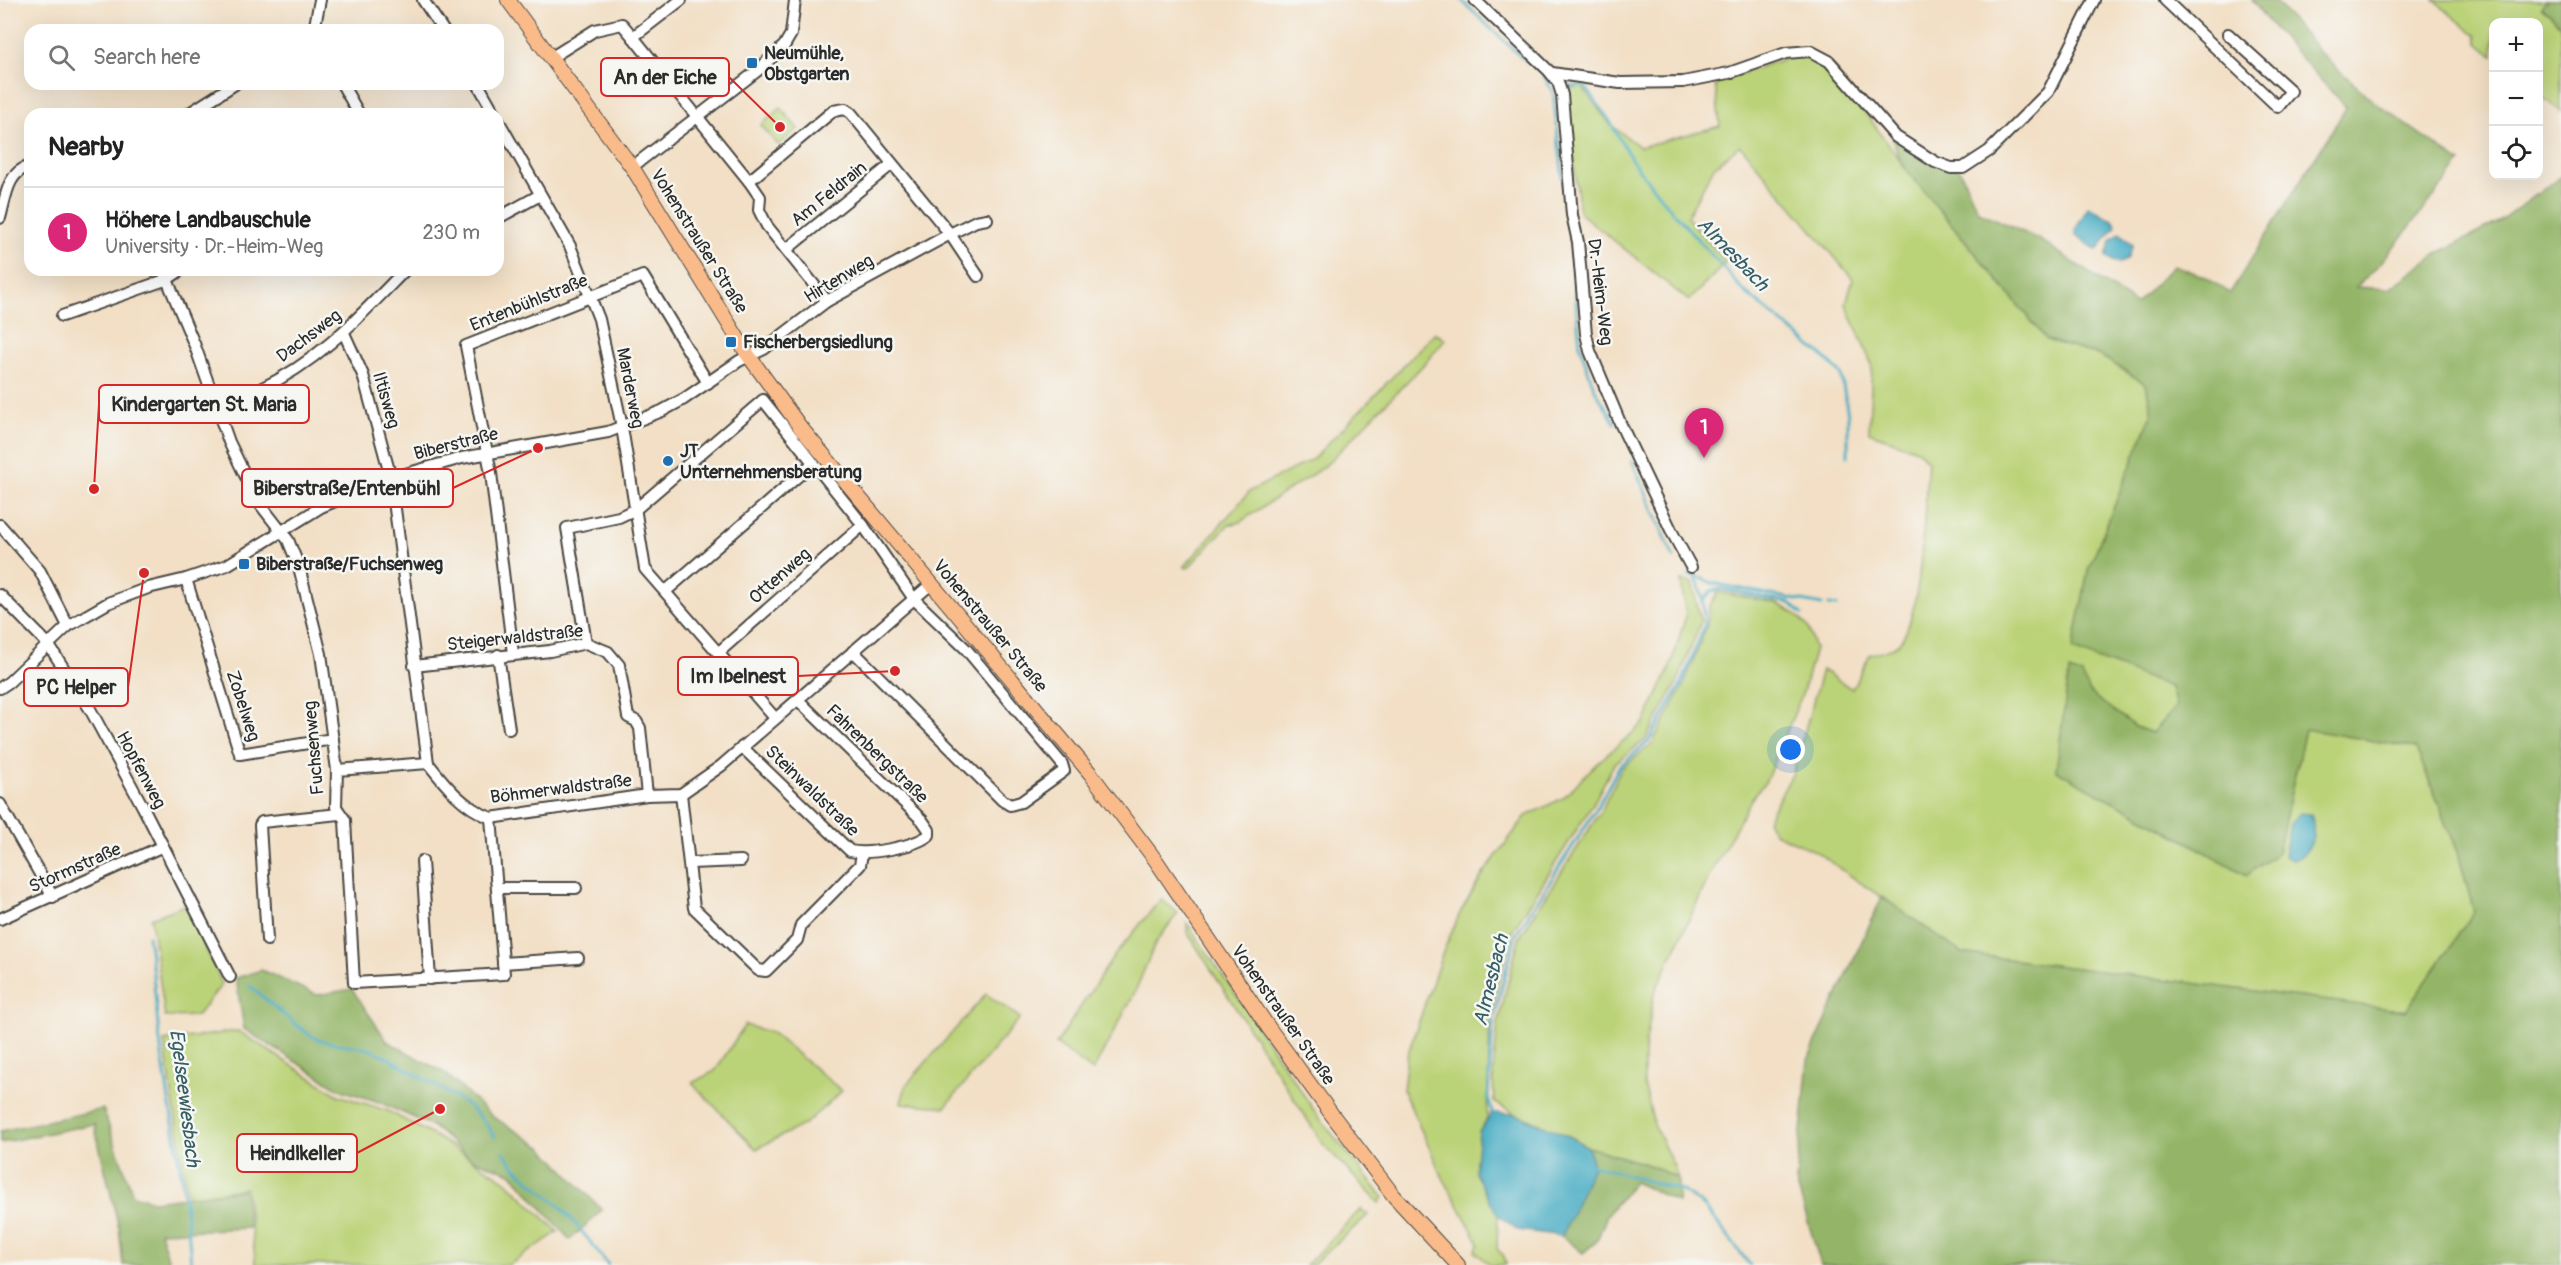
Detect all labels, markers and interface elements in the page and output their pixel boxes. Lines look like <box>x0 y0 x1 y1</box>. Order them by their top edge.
map controls <box>2489 18 2543 180</box>
button: + <box>2489 18 2543 72</box>
search box <box>24 24 504 90</box>
icon: search <box>45 41 78 74</box>
place label: Neumühle, Obstgarten <box>764 42 849 86</box>
text: Search here <box>93 43 200 71</box>
marker: Neumühle, Obstgarten <box>745 56 759 70</box>
callout: An der Eiche <box>601 58 729 96</box>
text: An der Eiche <box>613 65 718 90</box>
button: − <box>2489 72 2543 126</box>
button: locate <box>2489 126 2543 180</box>
text: Nearby <box>48 131 124 163</box>
street label: Am Feldrain <box>786 156 872 232</box>
street label: Vohenstraußer Straße <box>645 164 753 318</box>
text: Höhere Landbauschule <box>105 206 311 234</box>
water label: Almesbach <box>1692 212 1775 297</box>
text: 1 <box>64 220 71 245</box>
text: 230 m <box>423 220 480 245</box>
text: University · Dr.-Heim-Weg <box>105 234 323 259</box>
street label: Dr.-Heim-Weg <box>1582 237 1618 347</box>
street label: Hirtenweg <box>800 249 878 309</box>
street label: Entenbühlstraße <box>467 269 591 337</box>
street label: Dachsweg <box>272 304 346 368</box>
place label: Fischerbergsiedlung <box>743 331 893 354</box>
marker: Fischerbergsiedlung <box>724 335 738 349</box>
street label: Marderweg <box>611 346 649 430</box>
street label: Iltisweg <box>367 369 405 431</box>
callout: Kindergarten St. Maria <box>99 385 309 423</box>
text: Kindergarten St. Maria <box>111 392 297 417</box>
pin: 1 <box>1684 408 1724 458</box>
street label: Biberstraße <box>411 422 501 466</box>
place label: JT Unternehmensberatung <box>680 440 862 484</box>
marker: JT Unternehmensberatung <box>661 454 675 468</box>
callout: Biberstraße/Entenbühl <box>242 469 453 507</box>
text: Biberstraße/Entenbühl <box>253 476 441 501</box>
street label: Ottenweg <box>744 543 816 609</box>
place label: Biberstraße/Fuchsenweg <box>256 553 443 576</box>
street label: Vohenstraußer Straße <box>928 555 1052 697</box>
marker: Biberstraße/Fuchsenweg <box>237 557 251 571</box>
street label: Steigerwaldstraße <box>446 619 584 657</box>
callout: Im Ibelnest <box>678 657 798 695</box>
text: Im Ibelnest <box>690 664 787 689</box>
callout: PC Helper <box>24 668 128 706</box>
street label: Zobelweg <box>221 668 265 744</box>
text: PC Helper <box>36 675 117 700</box>
street label: Fahrenbergstraße <box>821 699 933 809</box>
street label: Fuchsenweg <box>298 700 330 796</box>
street label: Hopfenweg <box>111 727 171 813</box>
your location <box>1776 735 1805 764</box>
street label: Steinwaldstraße <box>760 740 864 842</box>
street label: Böhmerwaldstraße <box>489 769 633 809</box>
street label: Stormstraße <box>25 837 125 899</box>
water label: Almesbach <box>1468 930 1515 1028</box>
street label: Vohenstraußer Straße <box>1226 940 1340 1090</box>
water label: Egelseewiesbach <box>164 1028 206 1170</box>
callout: Heindlkeller <box>237 1134 357 1172</box>
text: Heindlkeller <box>249 1141 346 1166</box>

